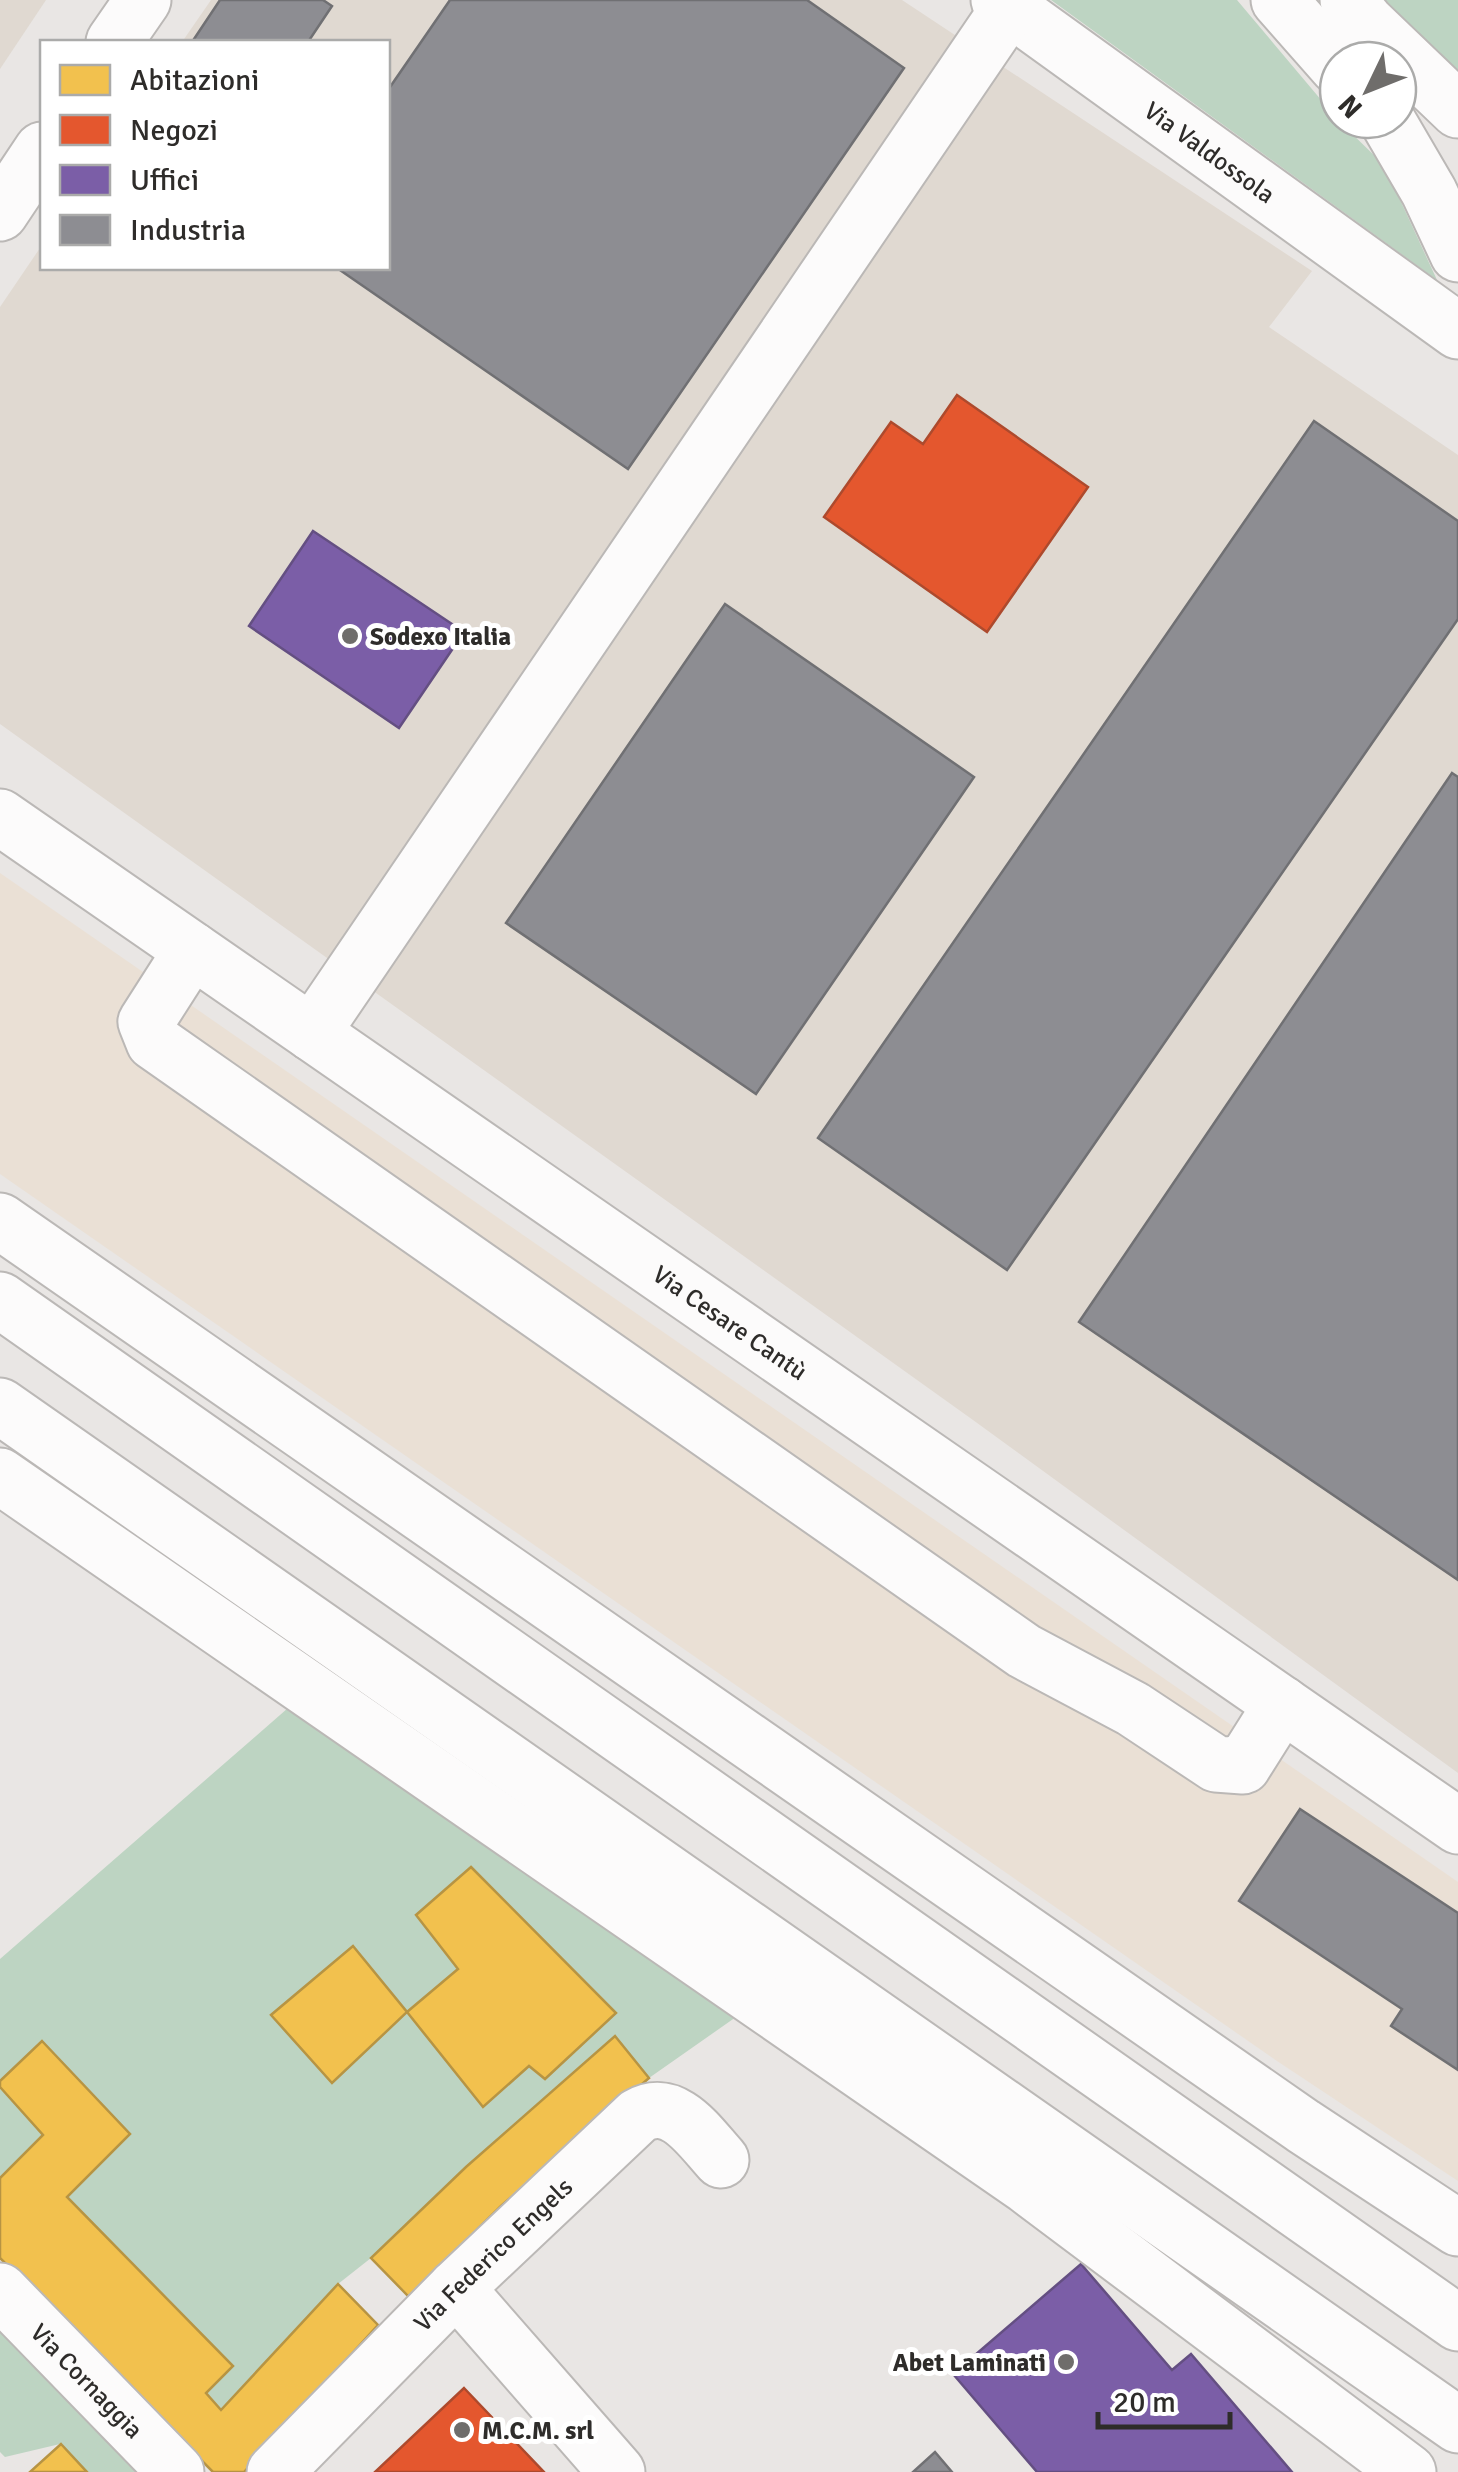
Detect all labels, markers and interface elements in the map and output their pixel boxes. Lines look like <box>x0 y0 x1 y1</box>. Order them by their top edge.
legend <box>40 40 390 270</box>
north arrow <box>1318 40 1418 140</box>
text: Abitazioni <box>130 62 259 99</box>
text: N <box>1331 88 1370 125</box>
street label: Via Valdossola <box>1138 94 1281 210</box>
text: Negozi <box>130 112 218 149</box>
text: Uffici <box>130 162 199 199</box>
text: Industria <box>130 212 246 249</box>
place label: Sodexo Italia <box>370 621 511 652</box>
marker: Sodexo Italia <box>339 625 361 647</box>
street label: Via Cesare Cantù <box>647 1258 813 1387</box>
street label: Via Federico Engels <box>407 2171 579 2338</box>
street label: Via Cornaggia <box>24 2317 150 2445</box>
place label: Abet Laminati <box>893 2347 1046 2378</box>
marker: Abet Laminati <box>1055 2351 1077 2373</box>
scale bar <box>1098 2367 1230 2429</box>
text: 20 m <box>1113 2384 1176 2421</box>
place label: M.C.M. srl <box>482 2415 594 2446</box>
marker: M.C.M. srl <box>451 2419 473 2441</box>

